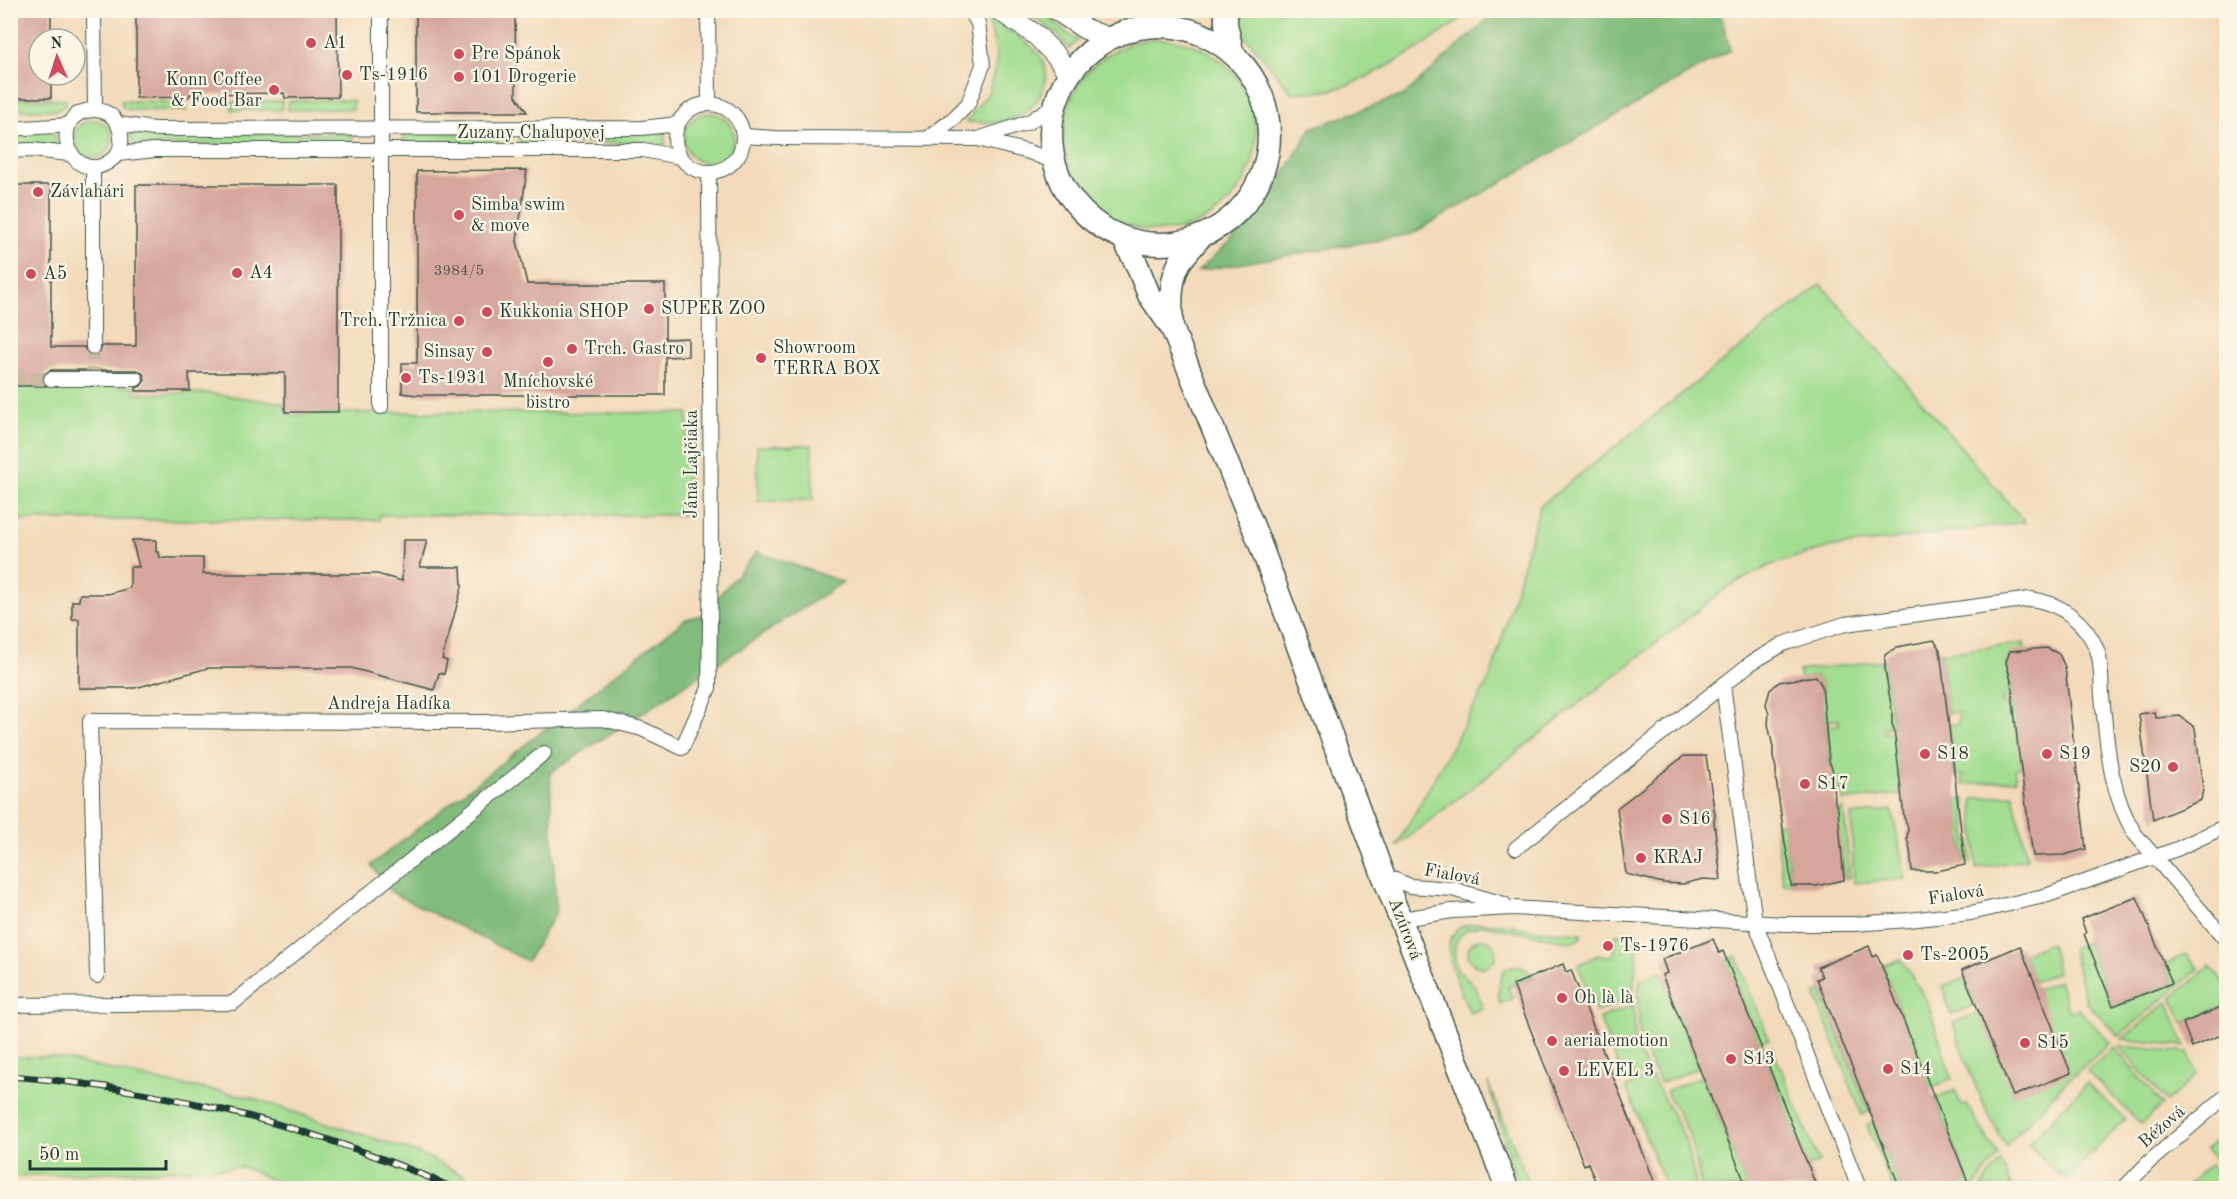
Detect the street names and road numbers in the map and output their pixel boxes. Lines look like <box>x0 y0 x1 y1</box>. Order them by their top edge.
street label: Zuzany Chalupovej <box>457 124 605 142</box>
street label: Jána Lajčiaka <box>683 409 701 518</box>
street label: Andreja Hadíka <box>327 695 451 713</box>
street label: Fialová <box>1422 861 1482 889</box>
street label: Fialová <box>1927 882 1986 908</box>
street label: Azúrová <box>1385 896 1425 963</box>
street label: Béžová <box>2135 1102 2189 1152</box>

